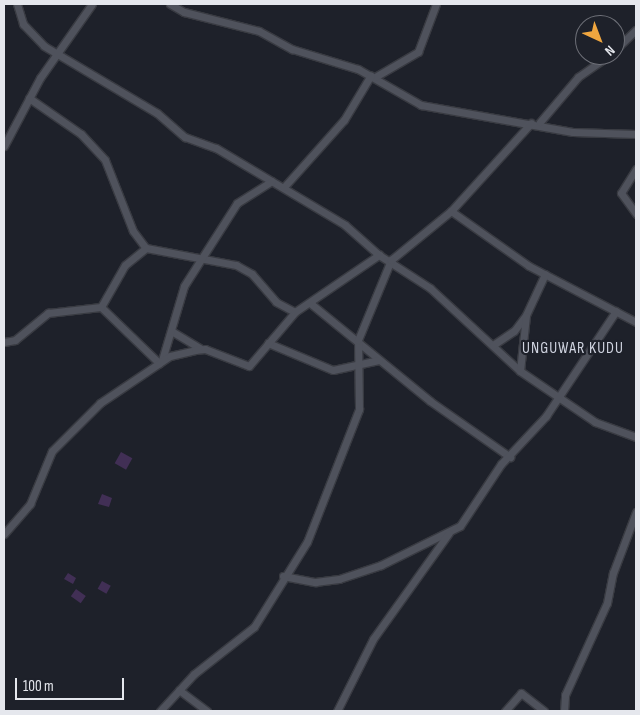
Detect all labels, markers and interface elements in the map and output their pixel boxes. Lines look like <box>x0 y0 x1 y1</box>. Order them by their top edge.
north arrow <box>575 15 625 65</box>
text: N <box>601 42 618 59</box>
district label: UNGUWAR KUDU <box>521 339 625 359</box>
scale bar <box>18 668 126 700</box>
text: 100 m <box>23 677 54 696</box>

